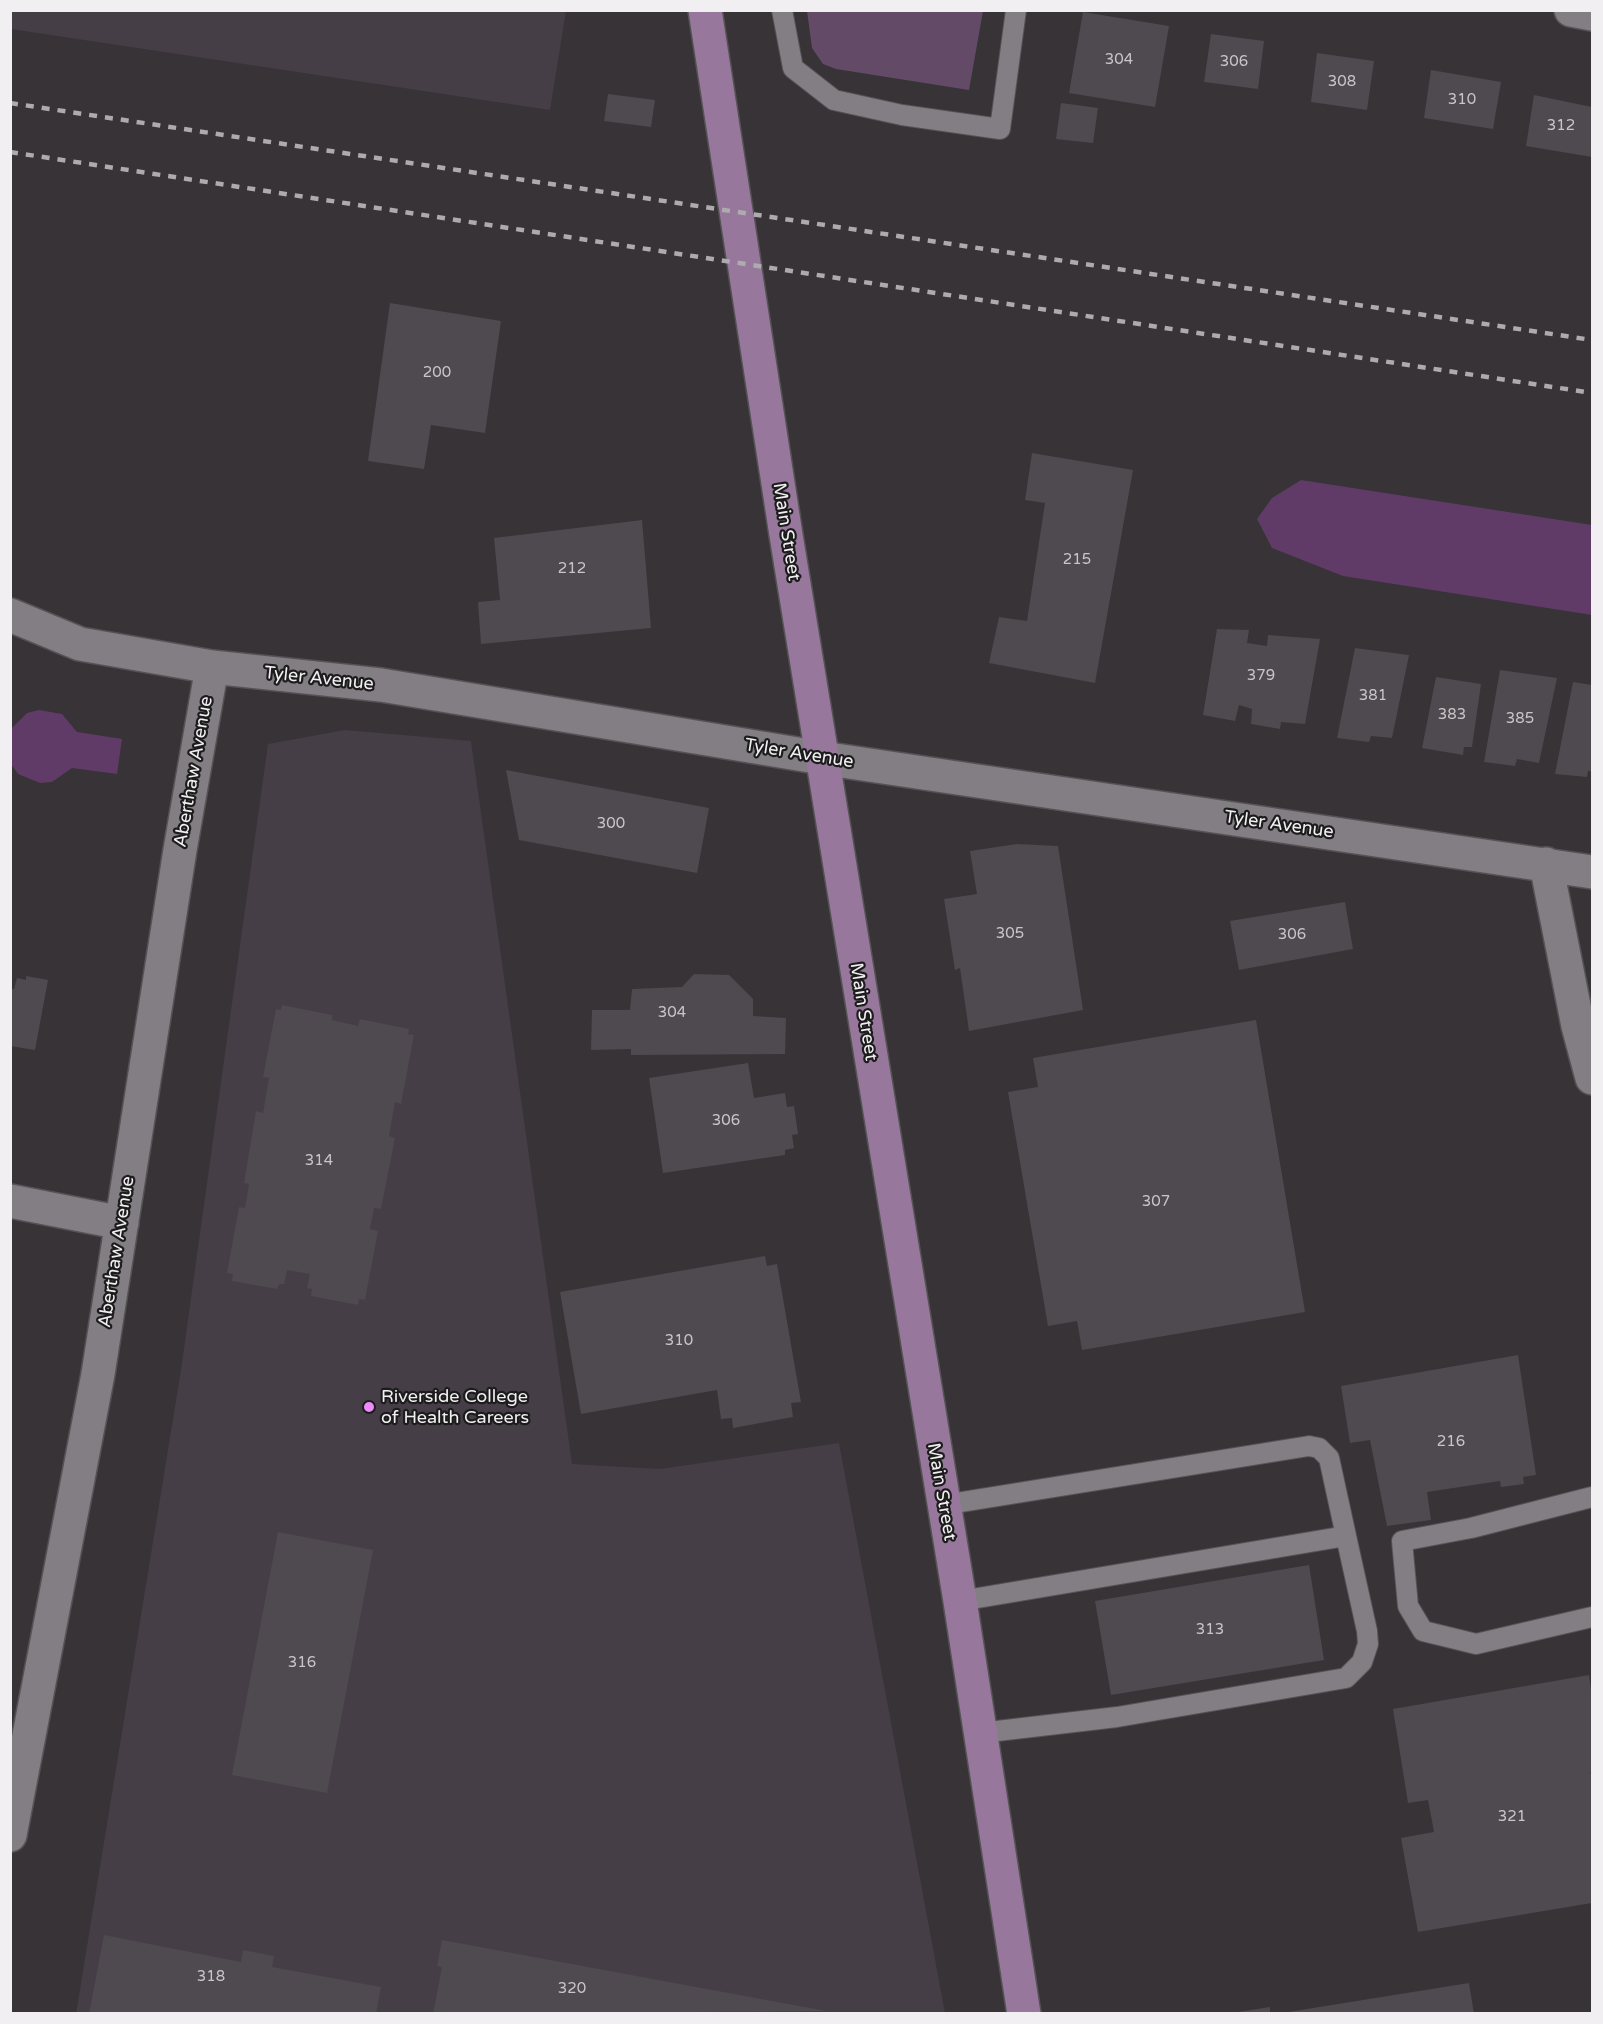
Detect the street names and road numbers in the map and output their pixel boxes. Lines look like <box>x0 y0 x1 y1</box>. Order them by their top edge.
street label: Main Street <box>768 481 804 583</box>
street label: Tyler Avenue <box>263 663 375 695</box>
street label: Aberthaw Avenue <box>170 695 218 849</box>
street label: Tyler Avenue <box>743 735 855 773</box>
street label: Tyler Avenue <box>1223 807 1335 843</box>
street label: Main Street <box>845 961 881 1063</box>
street label: Aberthaw Avenue <box>94 1175 140 1329</box>
street label: Main Street <box>922 1441 960 1543</box>

